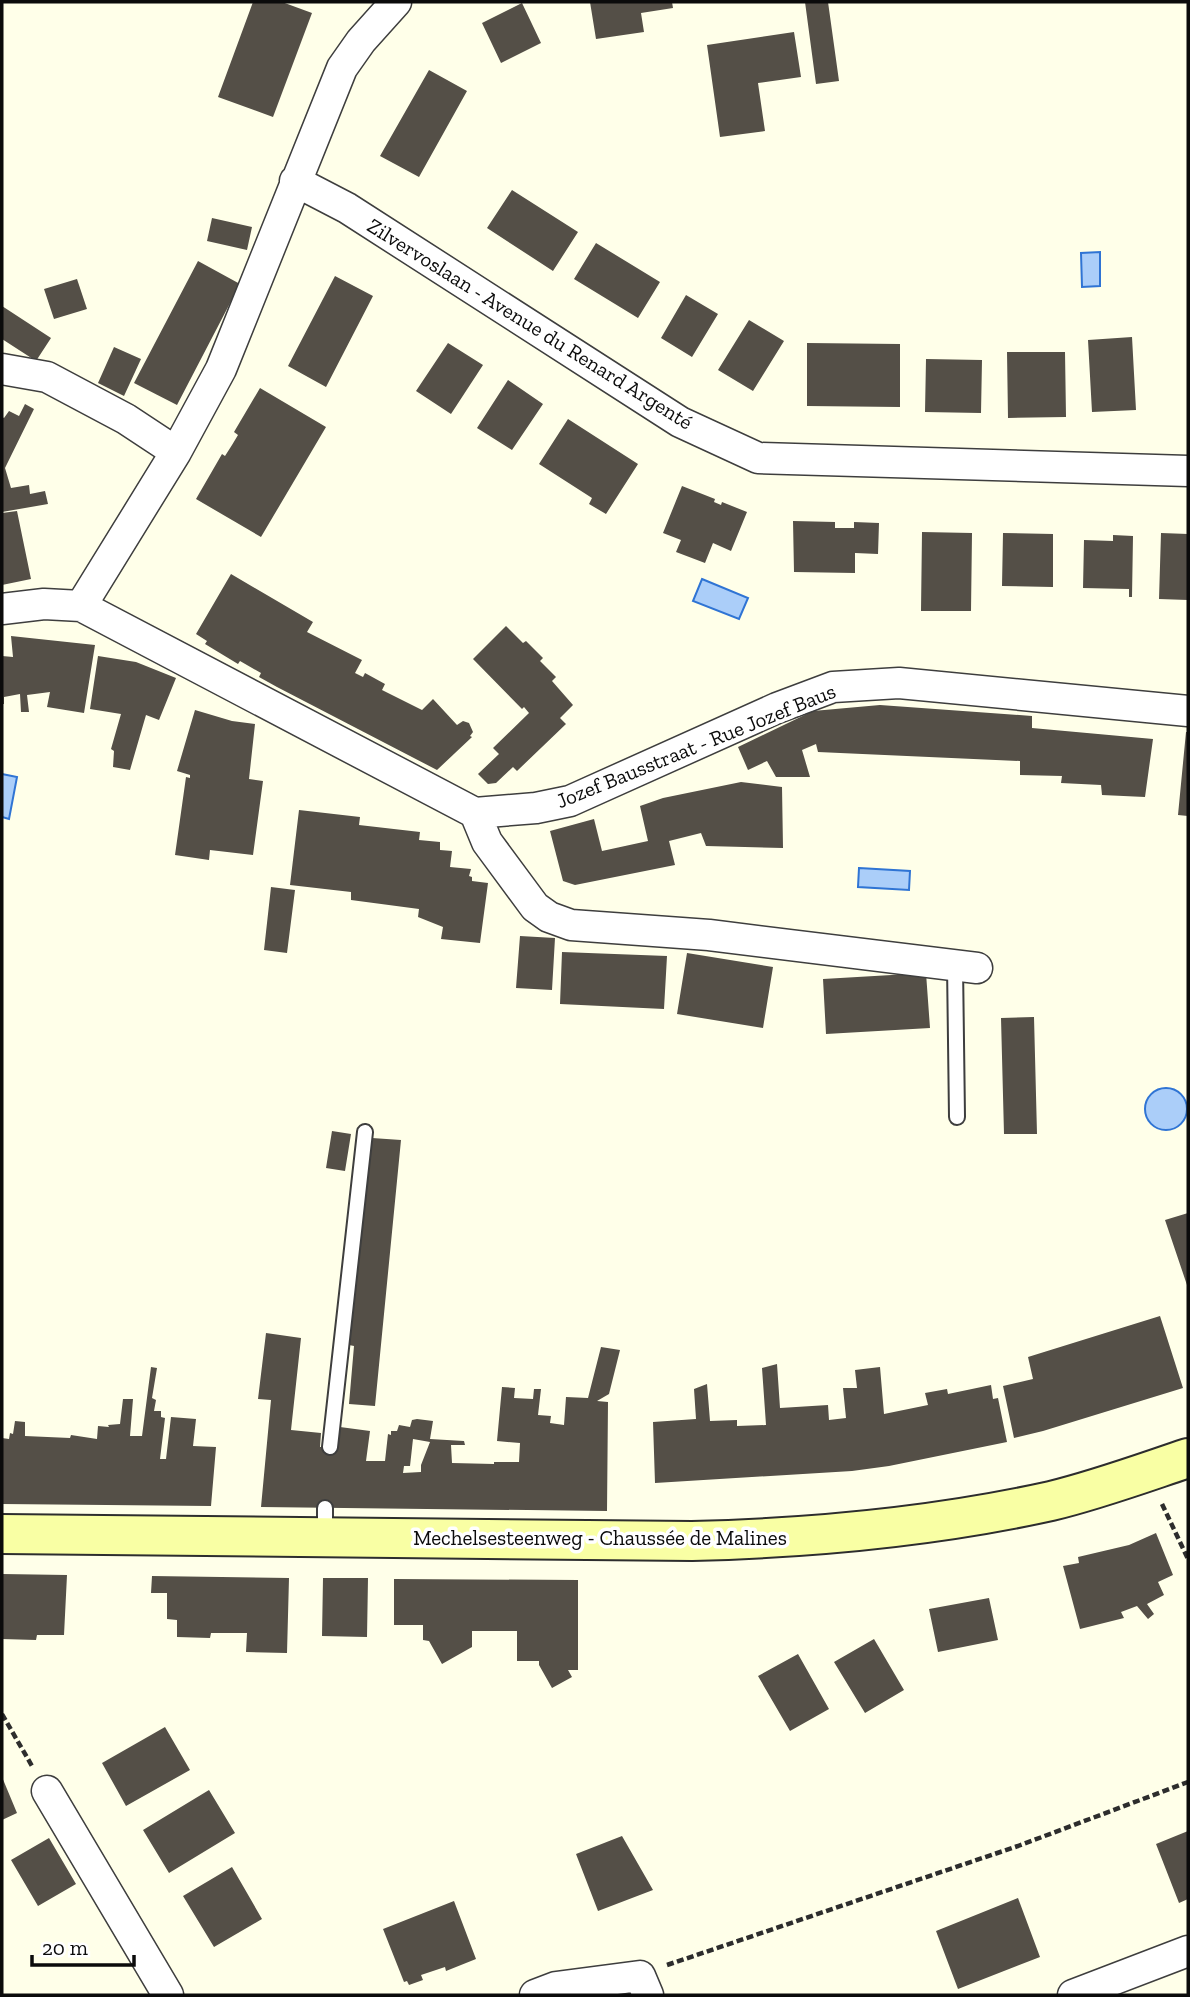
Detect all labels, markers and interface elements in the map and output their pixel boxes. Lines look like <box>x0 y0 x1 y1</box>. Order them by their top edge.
street label: Zilvervoslaan - Avenue du Renard Argenté <box>363 213 698 435</box>
street label: Jozef Bausstraat - Rue Jozef Baus <box>552 678 839 813</box>
street label: Mechelsesteenweg - Chaussée de Malines <box>413 1525 787 1550</box>
scale bar <box>32 1924 133 1968</box>
text: 20 m <box>42 1935 88 1960</box>

